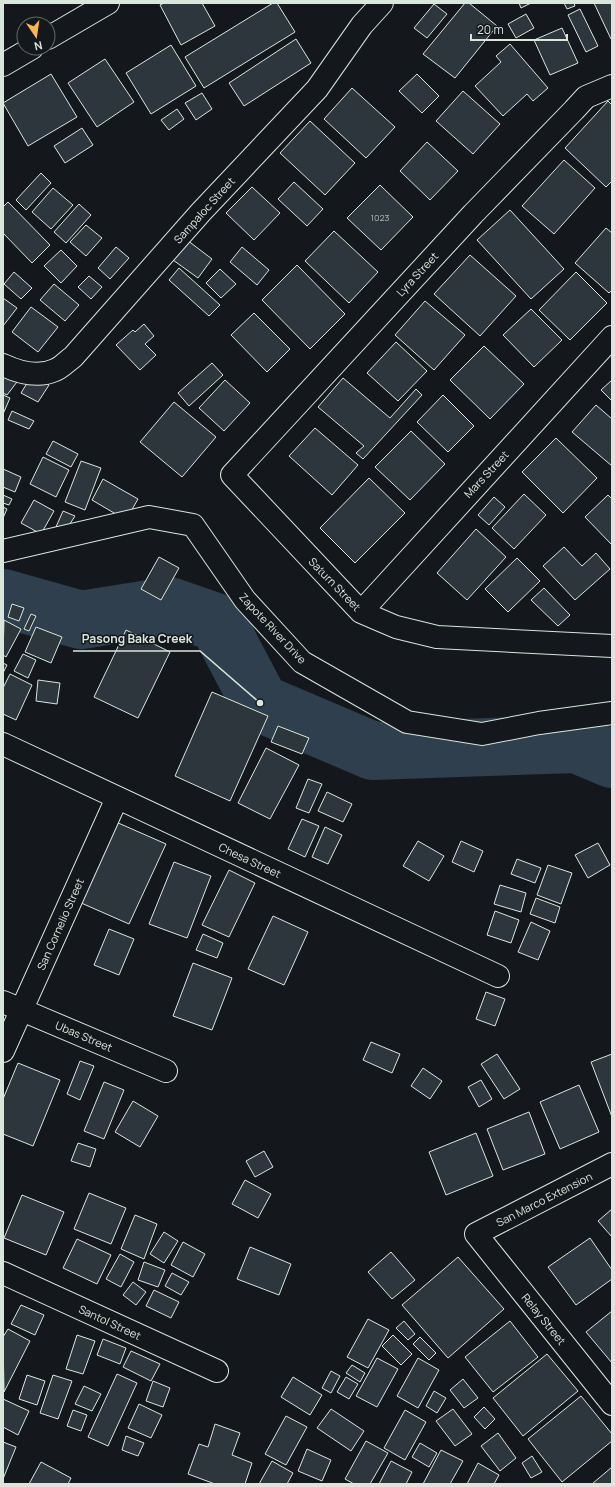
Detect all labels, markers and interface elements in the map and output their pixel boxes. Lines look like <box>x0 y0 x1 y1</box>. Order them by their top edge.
north arrow <box>16 16 56 56</box>
scale bar <box>471 16 567 42</box>
text: 20 m <box>477 21 504 38</box>
text: N <box>33 38 44 54</box>
street label: Sampaloc Street <box>170 174 238 246</box>
house number: 1023 <box>370 211 390 224</box>
street label: Lyra Street <box>393 249 441 299</box>
street label: Mars Street <box>460 447 512 501</box>
street label: Saturn Street <box>306 554 364 614</box>
street label: Zapote River Drive <box>236 589 310 667</box>
callout: Pasong Baka Creek <box>73 627 200 651</box>
text: Pasong Baka Creek <box>82 630 193 647</box>
street label: Chesa Street <box>216 839 284 881</box>
street label: San Cornelio Street <box>33 876 87 972</box>
street label: Ubas Street <box>53 1017 115 1055</box>
street label: San Marco Extension <box>493 1168 595 1230</box>
street label: Relay Street <box>519 1290 569 1348</box>
street label: Santol Street <box>76 1301 144 1343</box>

